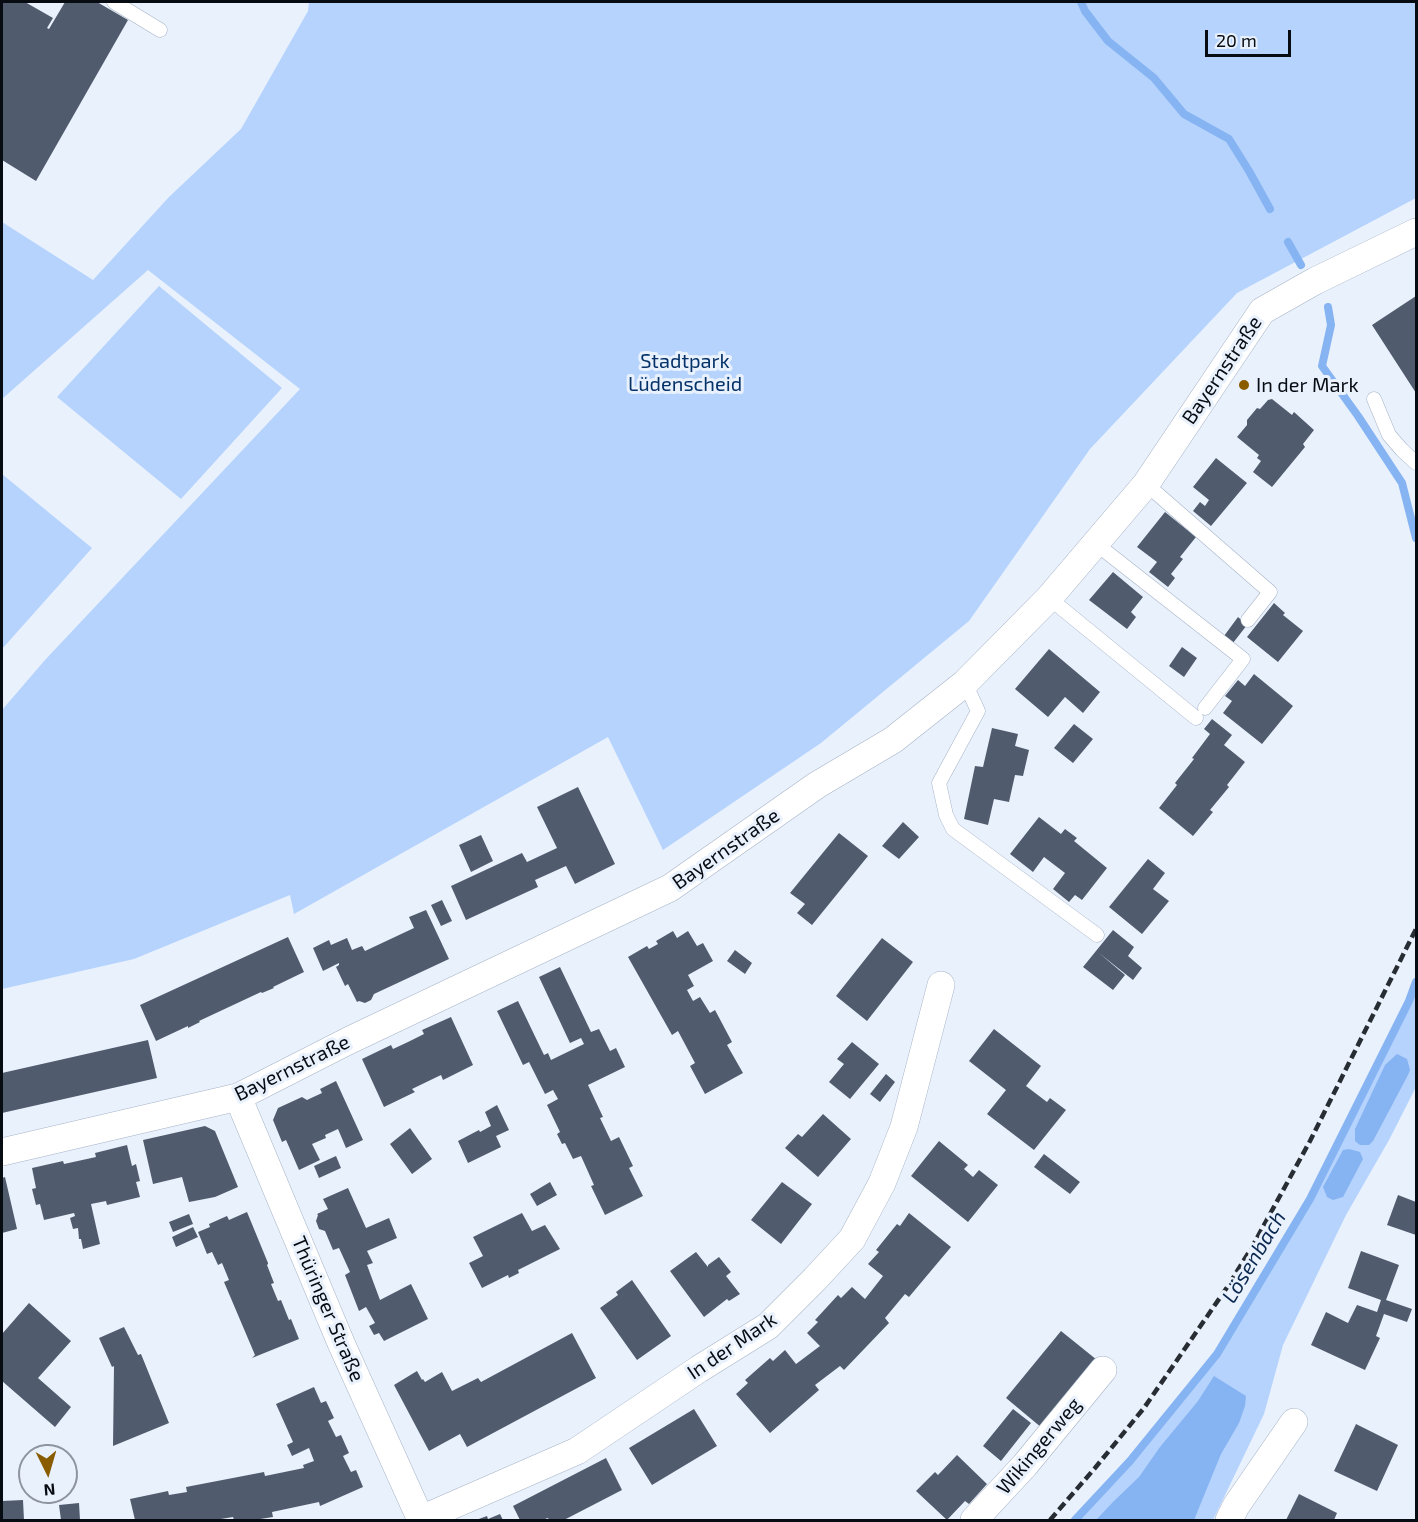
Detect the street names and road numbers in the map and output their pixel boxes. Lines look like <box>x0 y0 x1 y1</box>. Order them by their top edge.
street label: Bayernstraße <box>1177 311 1267 429</box>
street label: Bayernstraße <box>668 803 784 895</box>
street label: Bayernstraße <box>230 1030 354 1106</box>
street label: Thüringer Straße <box>287 1233 369 1385</box>
street label: In der Mark <box>683 1307 781 1385</box>
street label: Wikingerweg <box>992 1393 1086 1499</box>

